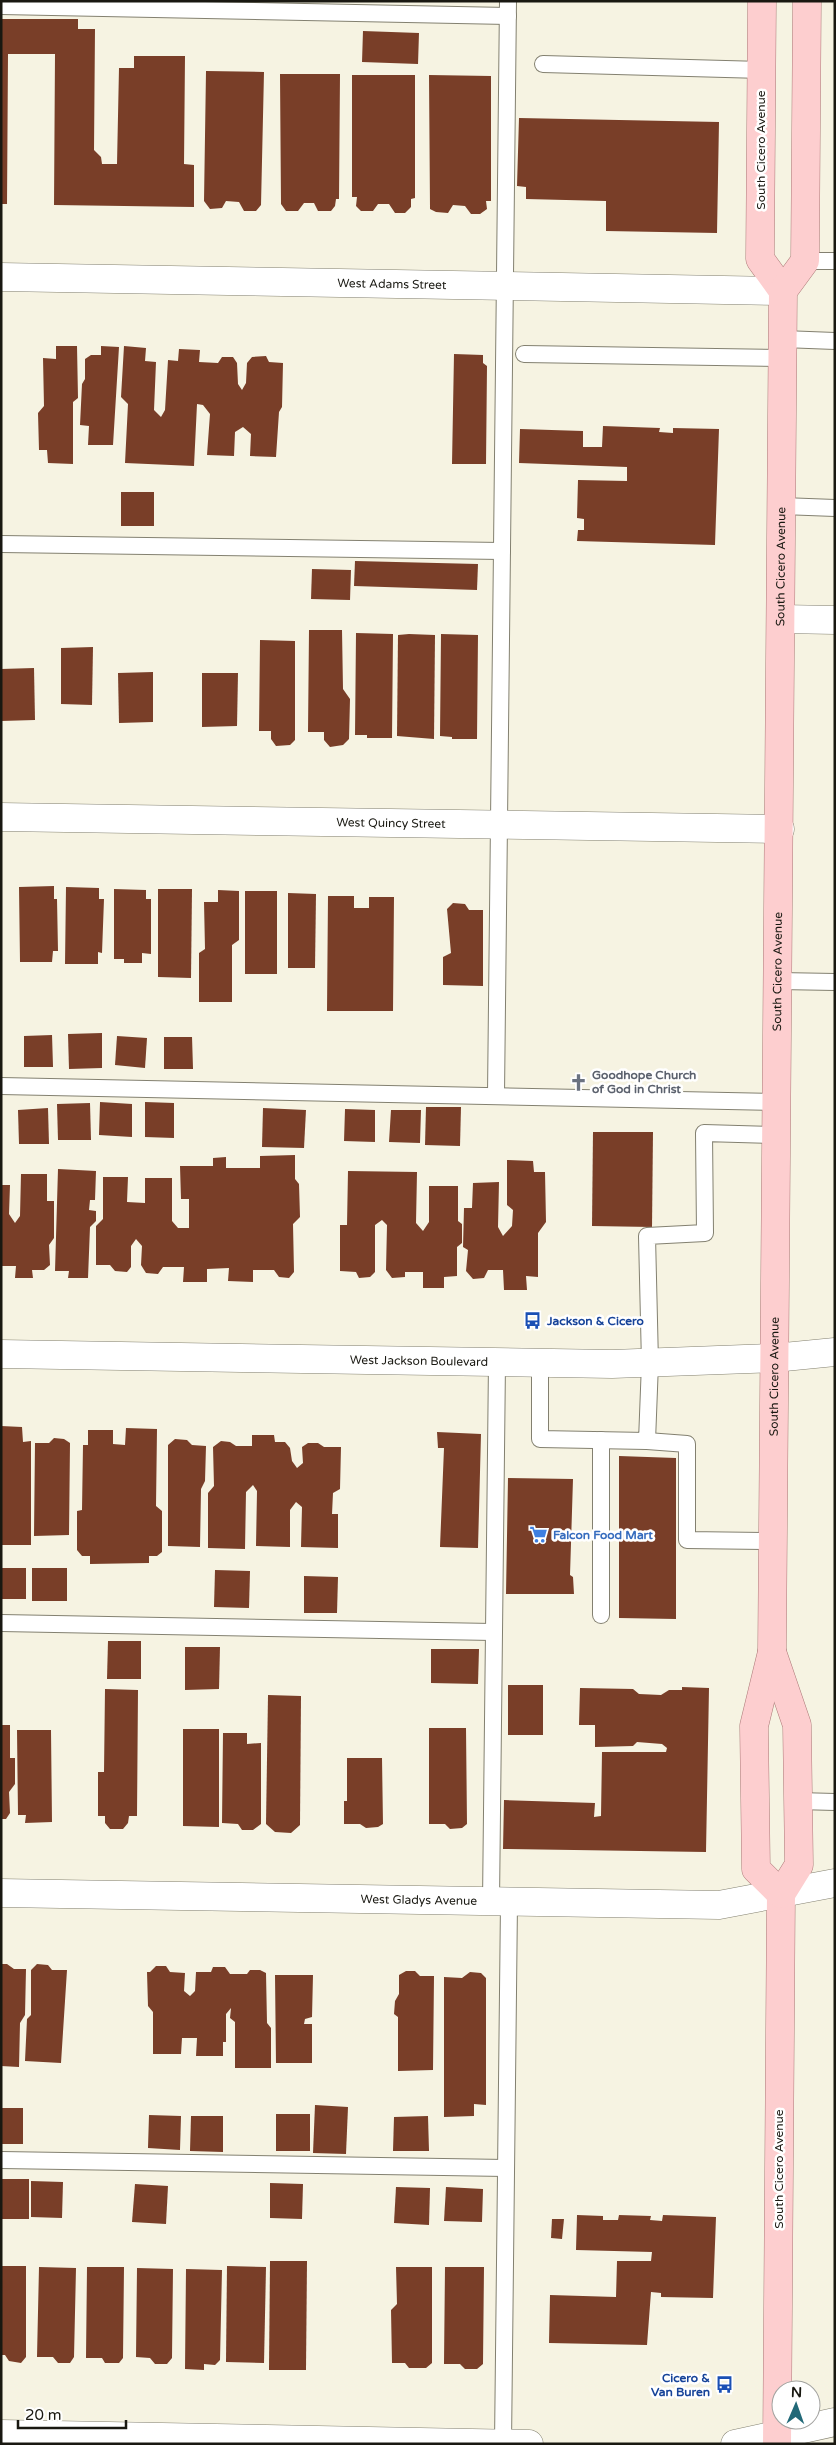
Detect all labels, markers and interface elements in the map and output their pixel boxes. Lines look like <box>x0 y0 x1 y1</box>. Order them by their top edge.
street label: South Cicero Avenue <box>754 90 768 210</box>
street label: West Adams Street <box>337 276 447 292</box>
street label: South Cicero Avenue <box>773 507 788 626</box>
street label: West Quincy Street <box>336 815 446 831</box>
street label: South Cicero Avenue <box>770 912 785 1031</box>
place label: Goodhope Church of God in Christ <box>592 1068 696 1096</box>
church icon: Goodhope Church of God in Christ <box>568 1072 588 1092</box>
bus stop icon: Jackson & Cicero <box>523 1311 543 1331</box>
place label: Jackson & Cicero <box>546 1314 644 1328</box>
street label: South Cicero Avenue <box>767 1317 782 1436</box>
street label: West Jackson Boulevard <box>350 1353 488 1369</box>
supermarket icon: Falcon Food Mart <box>529 1525 549 1545</box>
place label: Falcon Food Mart <box>553 1528 653 1542</box>
street label: West Gladys Avenue <box>361 1892 478 1908</box>
street label: South Cicero Avenue <box>772 2109 786 2229</box>
place label: Cicero & Van Buren <box>651 2371 710 2399</box>
bus stop icon: Cicero & Van Buren <box>714 2375 734 2395</box>
north arrow <box>771 2380 821 2430</box>
text: N <box>791 2384 802 2401</box>
scale bar <box>18 2398 125 2430</box>
text: 20 m <box>25 2406 62 2424</box>

